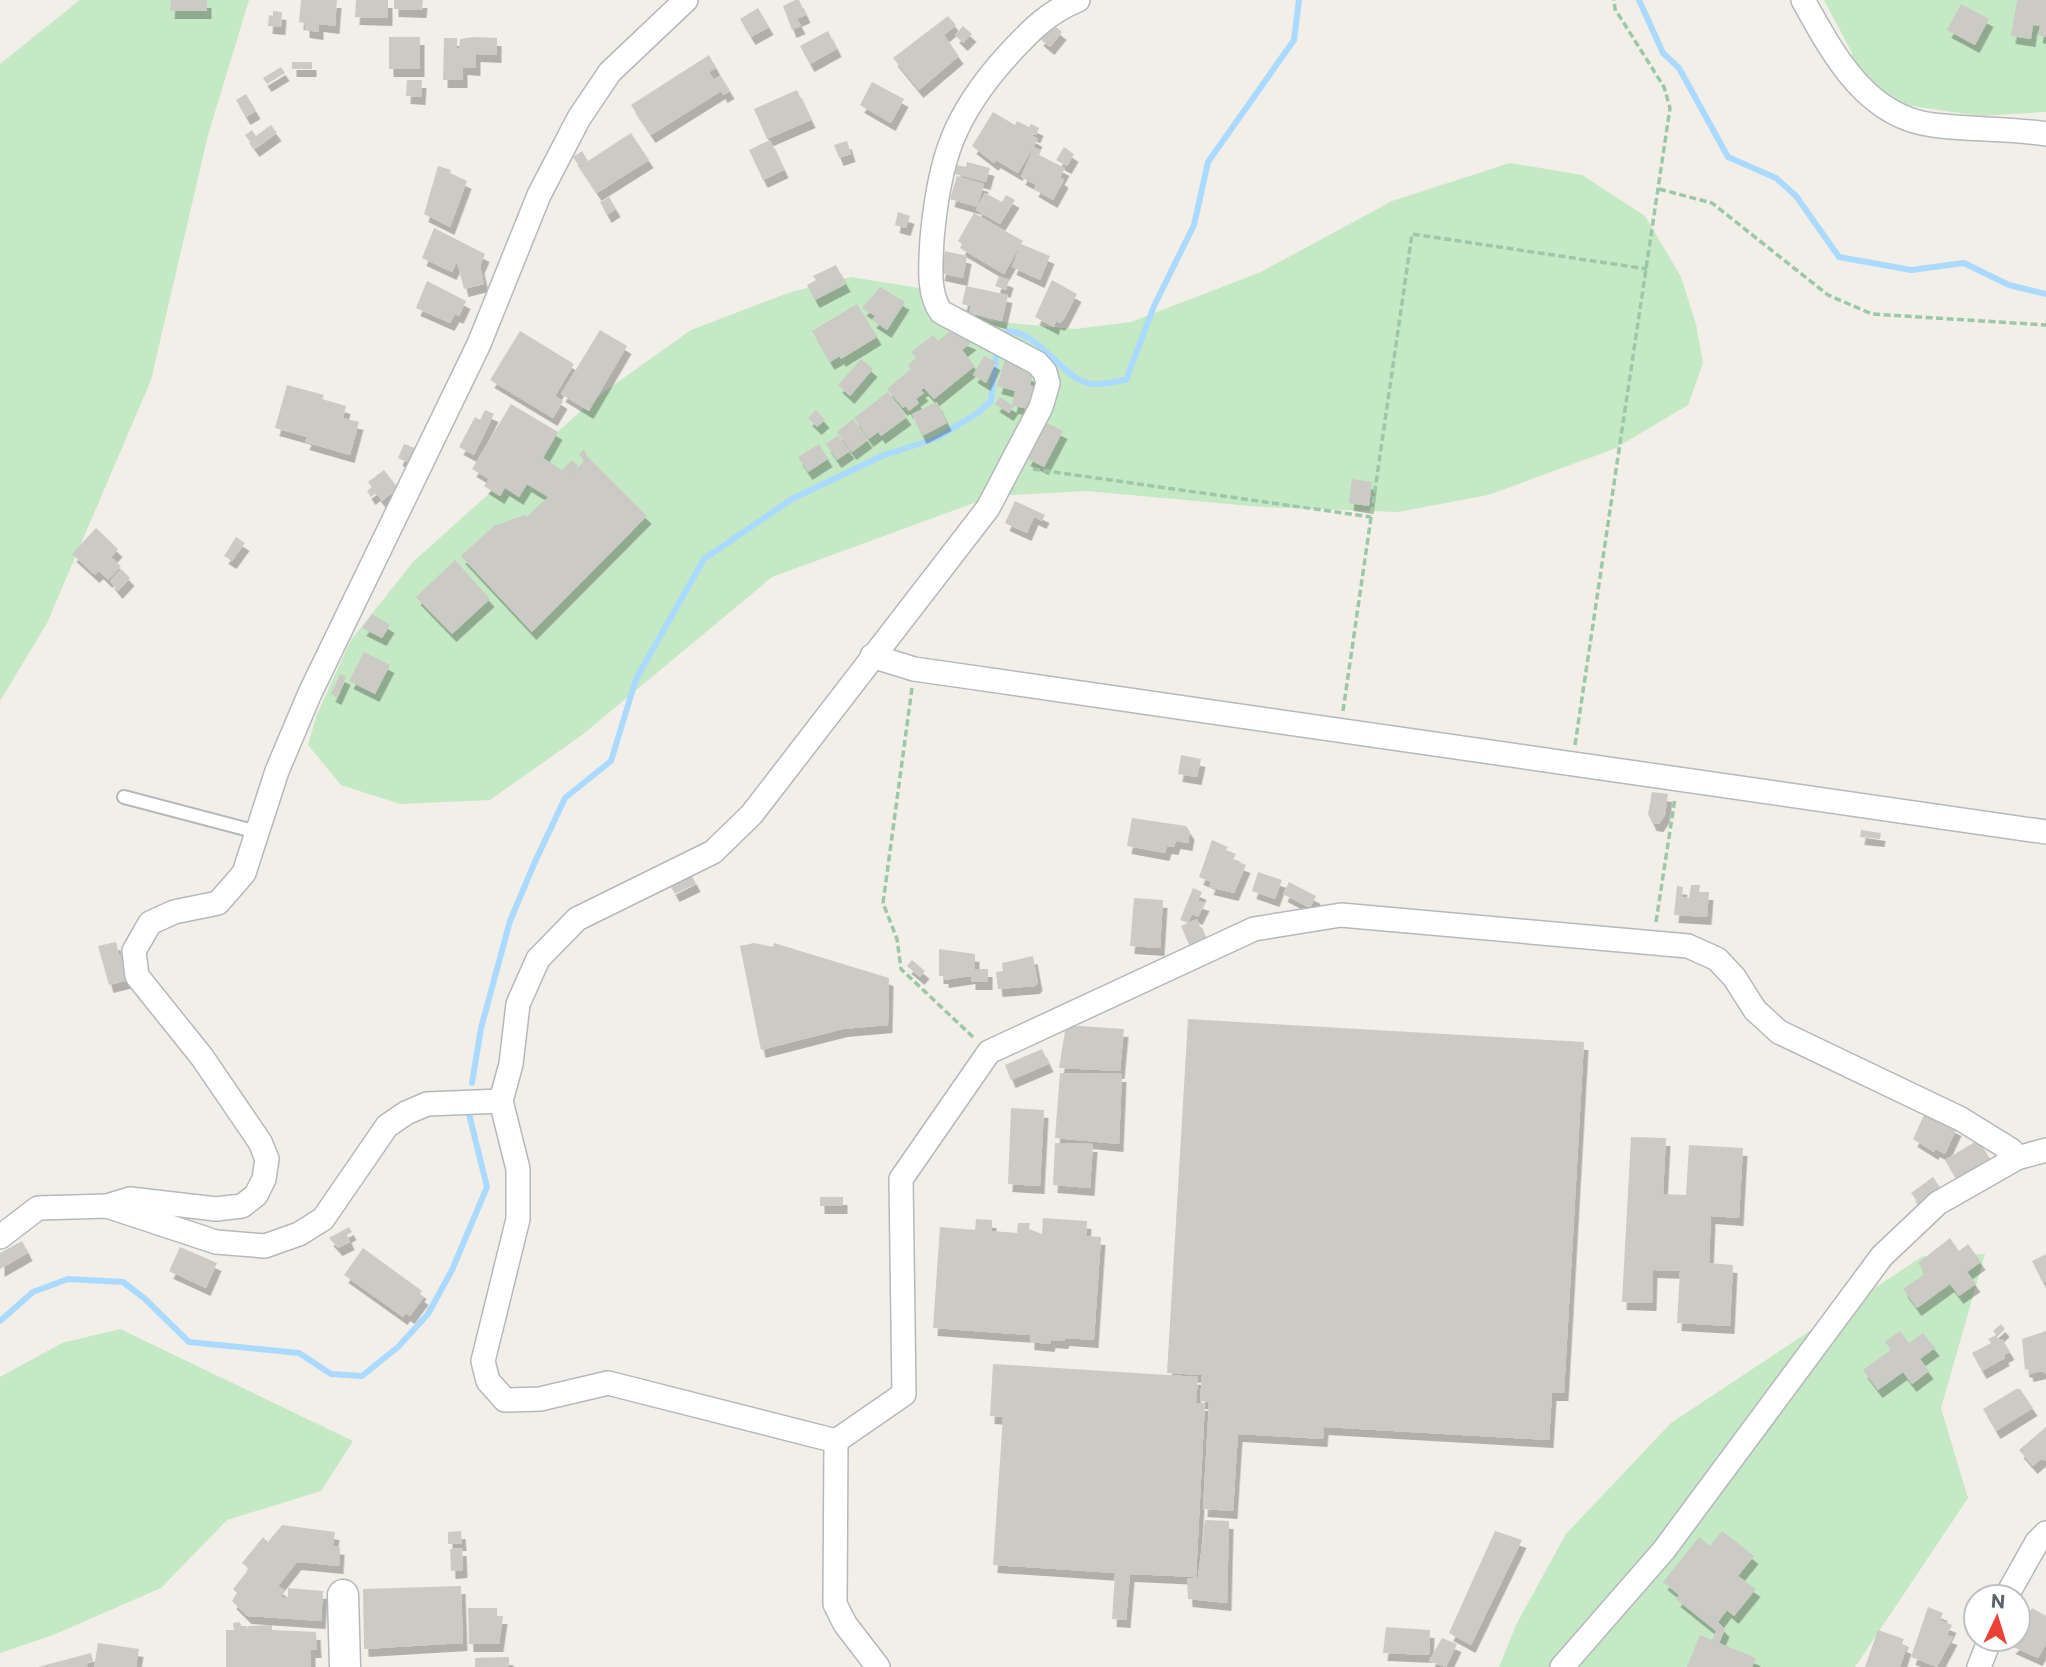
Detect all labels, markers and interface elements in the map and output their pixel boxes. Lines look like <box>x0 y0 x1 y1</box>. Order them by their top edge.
north arrow <box>1962 1583 2032 1653</box>
text: N <box>1990 1589 2006 1613</box>

